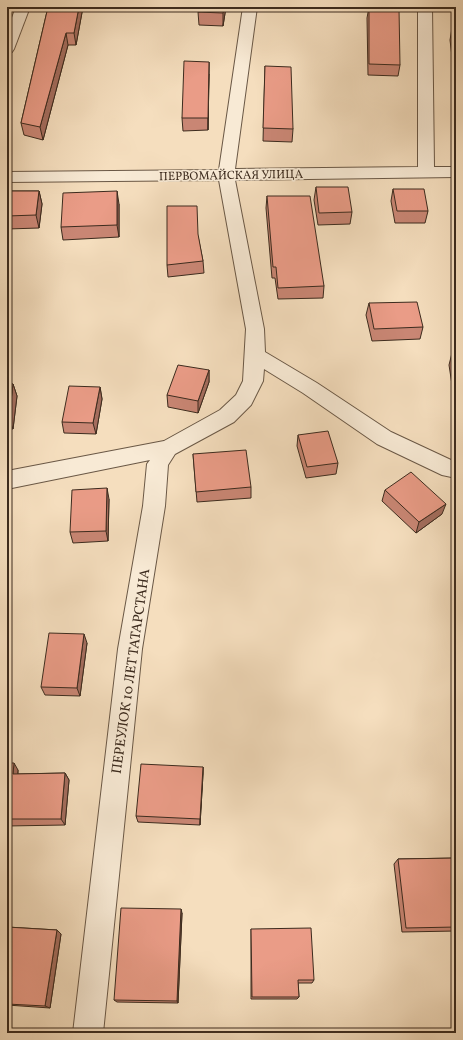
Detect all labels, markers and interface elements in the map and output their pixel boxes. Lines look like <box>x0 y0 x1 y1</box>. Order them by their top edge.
street label: ПЕРВОМАЙСКАЯ УЛИЦА <box>159 166 304 185</box>
street label: ПЕРЕУЛОК 10 ЛЕТ ТАТАРСТАНА <box>108 567 155 775</box>

